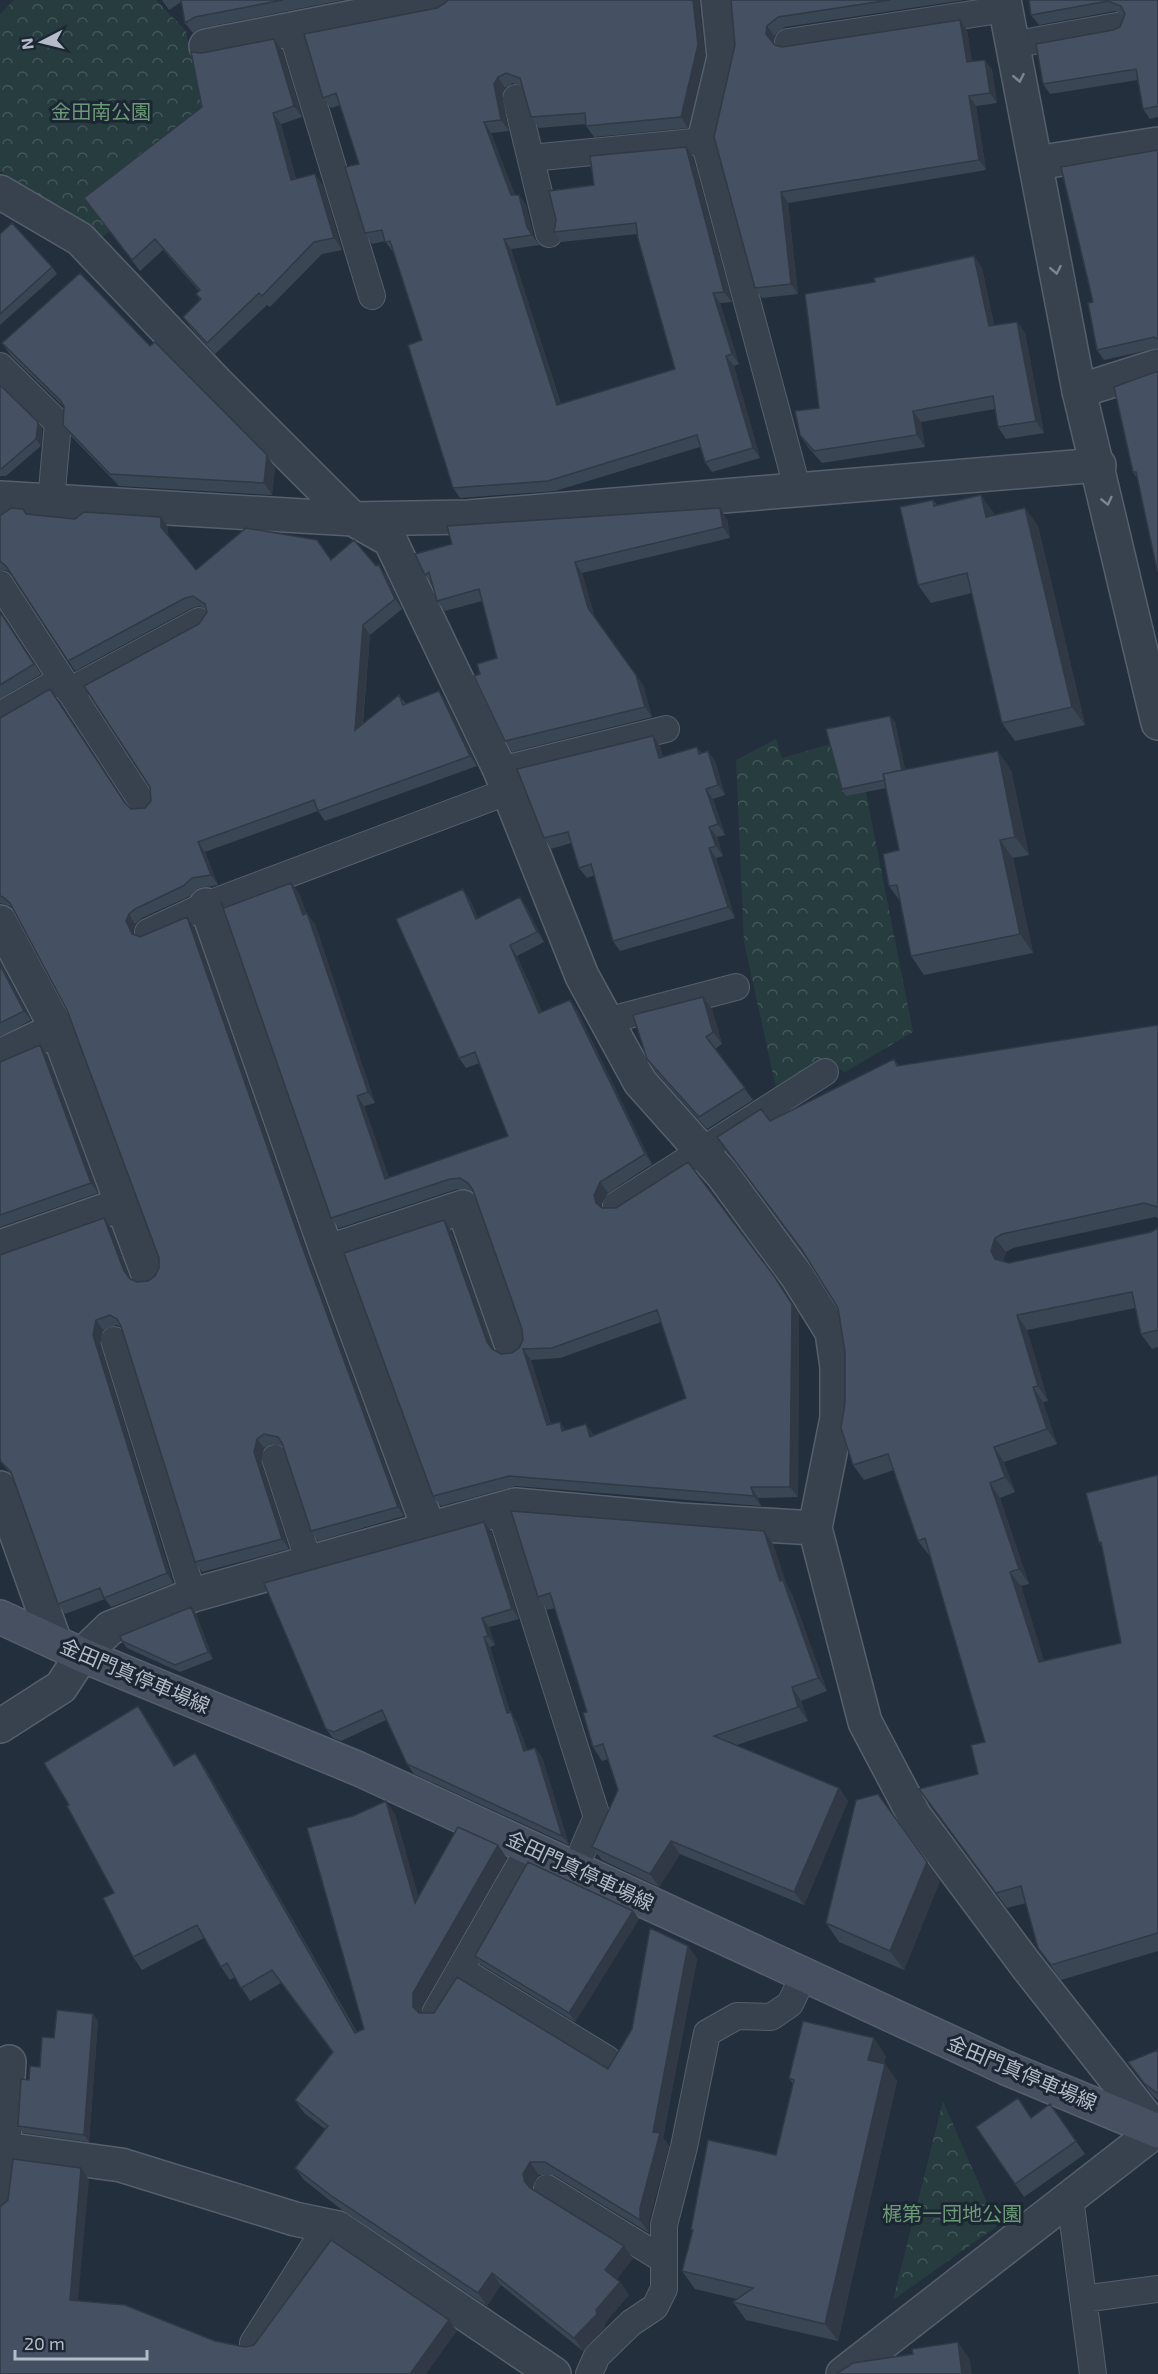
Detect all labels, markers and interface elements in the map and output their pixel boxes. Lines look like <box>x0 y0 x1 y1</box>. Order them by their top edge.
north arrow <box>12 12 72 72</box>
text: N <box>16 37 37 51</box>
one-way arrow <box>1012 73 1025 83</box>
park label: 金田南公園 <box>51 99 151 123</box>
one-way arrow <box>1049 264 1062 274</box>
one-way arrow <box>1099 496 1112 506</box>
street label: 金田門真停車場線 <box>57 1633 214 1717</box>
street label: 金田門真停車場線 <box>503 1825 658 1915</box>
street label: 金田門真停車場線 <box>944 2030 1101 2114</box>
park label: 梶第一団地公園 <box>882 2201 1022 2225</box>
scale bar <box>15 2323 147 2361</box>
text: 20 m <box>24 2332 65 2354</box>

